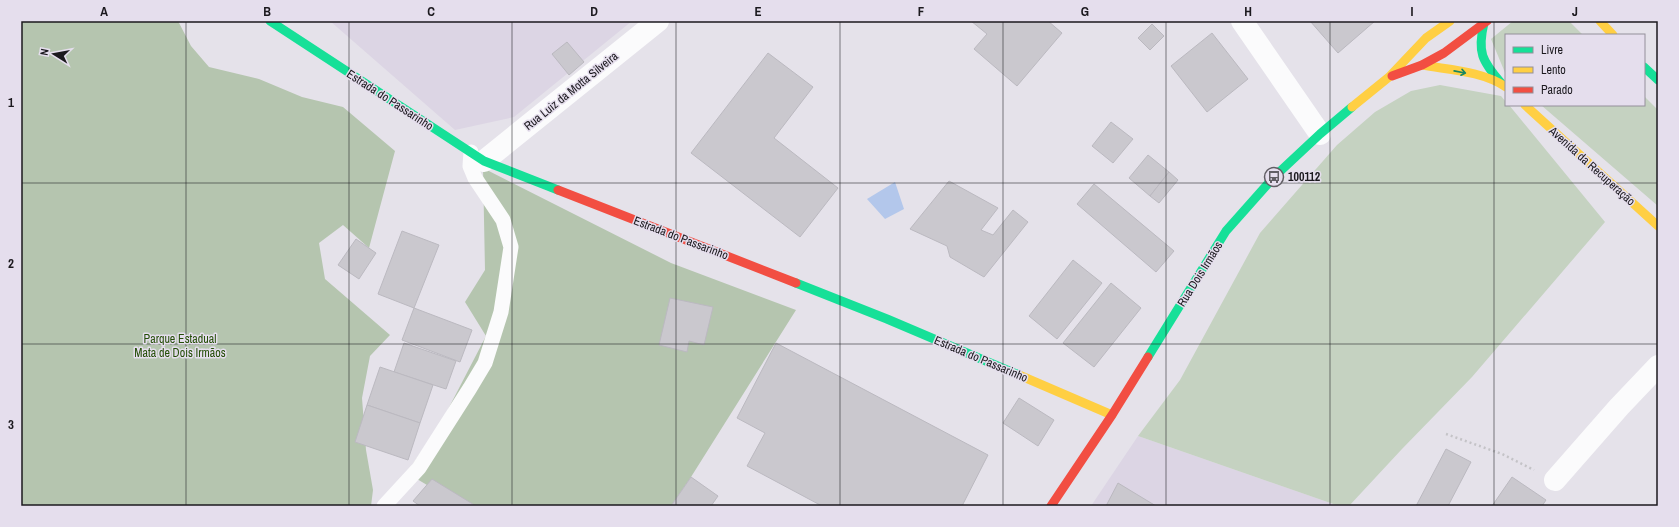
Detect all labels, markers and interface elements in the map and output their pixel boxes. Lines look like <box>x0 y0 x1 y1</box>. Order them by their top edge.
text: A <box>100 3 108 20</box>
text: B <box>263 3 271 20</box>
text: C <box>427 3 435 20</box>
text: D <box>590 3 598 20</box>
text: E <box>754 3 762 20</box>
text: F <box>918 3 925 20</box>
text: G <box>1081 3 1089 20</box>
text: H <box>1244 3 1252 20</box>
text: I <box>1411 3 1414 20</box>
text: J <box>1572 3 1578 20</box>
north arrow <box>34 34 74 74</box>
legend <box>1505 34 1645 106</box>
text: Livre <box>1541 42 1563 58</box>
text: N <box>37 48 52 57</box>
street label: Rua Luiz da Motta Silveira <box>521 48 622 134</box>
text: Lento <box>1541 62 1566 78</box>
street label: Estrada do Passarinho <box>344 66 436 134</box>
one-way arrow <box>1454 68 1467 76</box>
text: Parado <box>1541 82 1573 98</box>
text: 1 <box>8 94 14 111</box>
street label: Avenida da Recuperação <box>1545 122 1639 209</box>
bus stop icon: 100112 <box>1263 166 1285 188</box>
place label: 100112 <box>1288 169 1321 185</box>
street label: Estrada do Passarinho <box>631 213 731 263</box>
street label: Rua Dois Irmãos <box>1174 238 1226 310</box>
text: 2 <box>8 255 14 272</box>
park label: Parque Estadual Mata de Dois Irmãos <box>134 331 226 361</box>
street label: Estrada do Passarinho <box>932 332 1030 386</box>
text: 3 <box>8 416 14 433</box>

